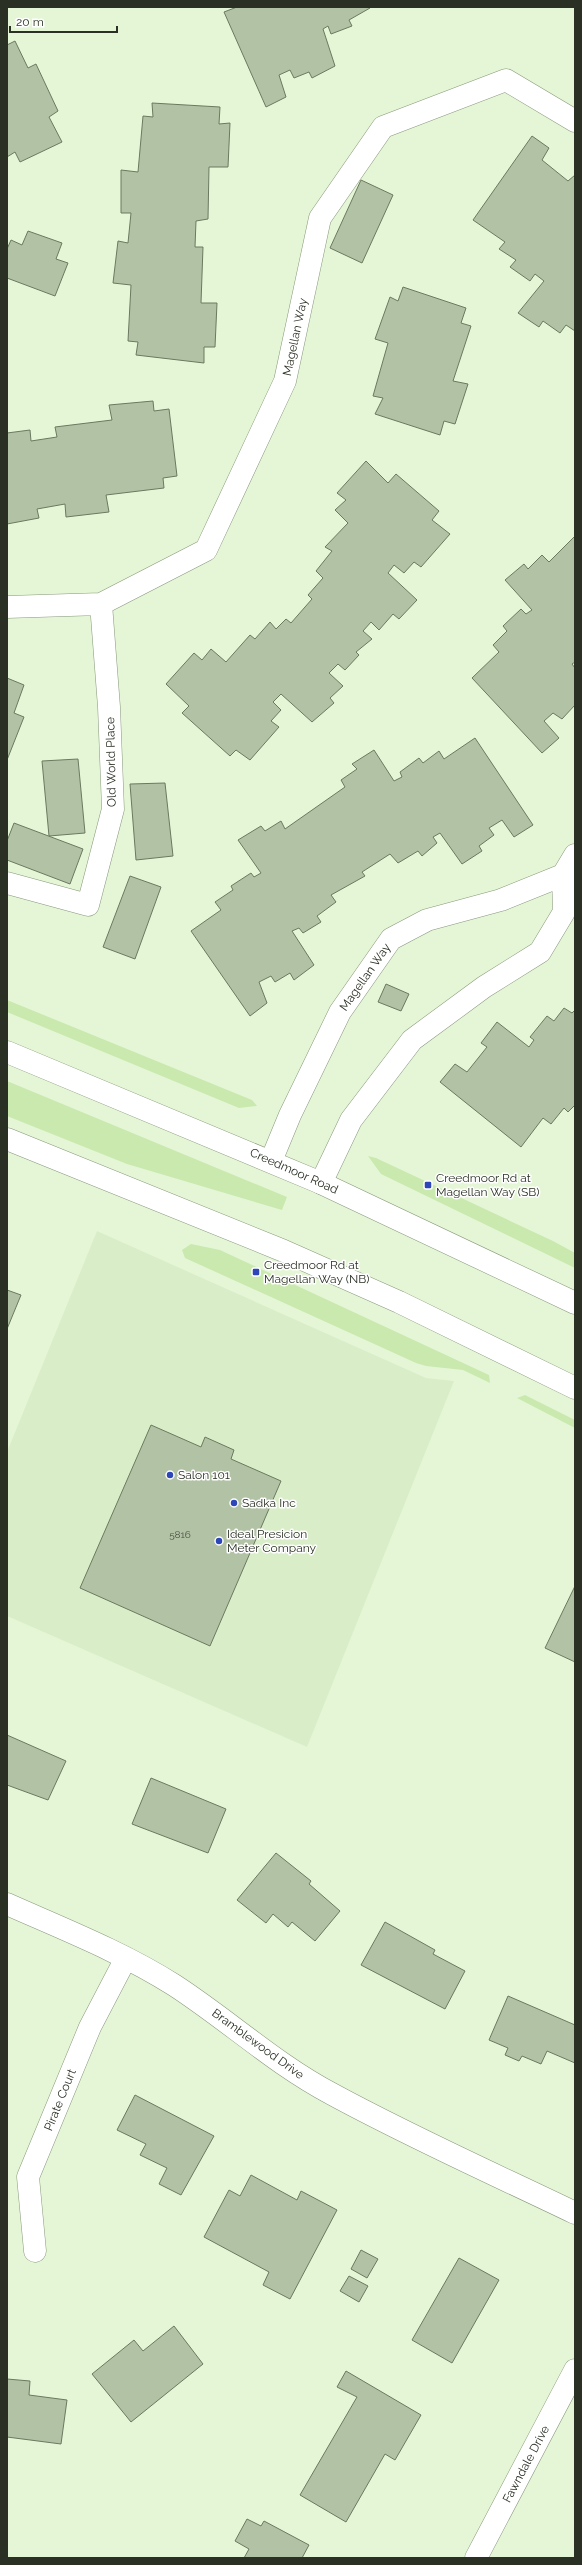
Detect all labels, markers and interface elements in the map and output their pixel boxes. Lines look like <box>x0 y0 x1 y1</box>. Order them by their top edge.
scale bar <box>10 8 117 34</box>
text: 20 m <box>16 15 44 29</box>
street label: Magellan Way <box>280 296 310 377</box>
street label: Old World Place <box>103 717 119 807</box>
street label: Magellan Way <box>337 940 394 1013</box>
street label: Creedmoor Road <box>248 1145 340 1197</box>
place label: Creedmoor Rd at Magellan Way (SB) <box>436 1171 539 1199</box>
marker: Creedmoor Rd at Magellan Way (SB) <box>423 1180 433 1190</box>
place label: Creedmoor Rd at Magellan Way (NB) <box>264 1258 369 1286</box>
marker: Creedmoor Rd at Magellan Way (NB) <box>251 1267 261 1277</box>
place label: Salon 101 <box>178 1468 230 1482</box>
marker: Salon 101 <box>165 1470 175 1480</box>
place label: Sadka Inc <box>242 1496 296 1510</box>
marker: Sadka Inc <box>229 1498 239 1508</box>
place label: Ideal Presicion Meter Company <box>227 1527 317 1555</box>
house number: 5816 <box>169 1529 191 1540</box>
marker: Ideal Presicion Meter Company <box>214 1536 224 1546</box>
street label: Bramblewood Drive <box>209 2006 307 2082</box>
street label: Pirate Court <box>41 2067 79 2133</box>
street label: Fawndale Drive <box>500 2423 552 2505</box>

